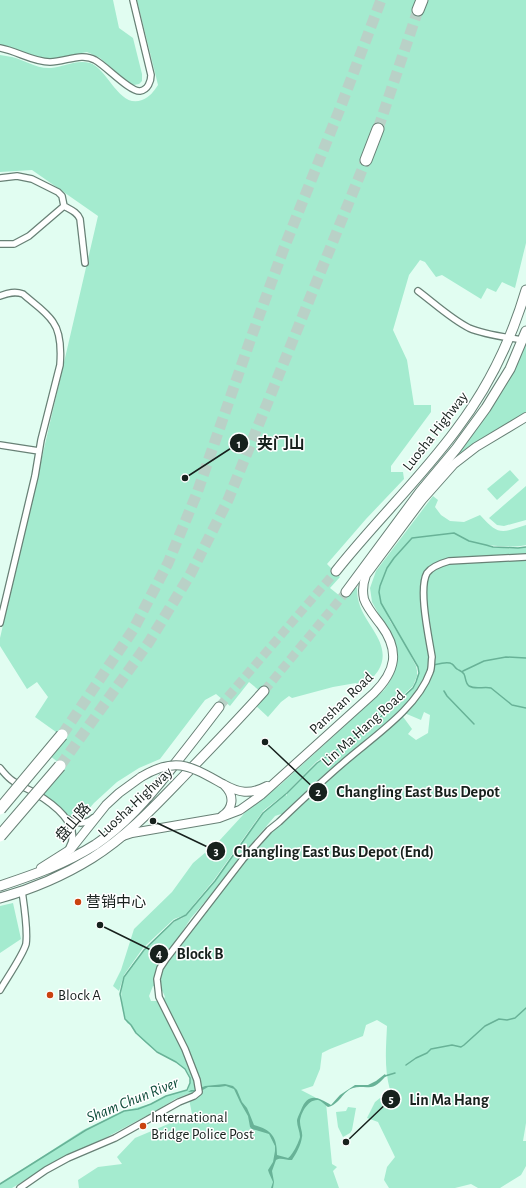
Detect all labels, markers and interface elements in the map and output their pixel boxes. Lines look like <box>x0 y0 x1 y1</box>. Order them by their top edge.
street label: Luosha Highway <box>400 389 471 474</box>
callout: 夹门山 <box>229 429 313 457</box>
text: 夹门山 <box>257 435 305 452</box>
text: 1 <box>237 438 241 450</box>
street label: Panshan Road <box>307 669 376 737</box>
street label: Lin Ma Hang Road <box>319 687 408 769</box>
street label: Luosha Highway <box>95 764 176 840</box>
callout: Changling East Bus Depot <box>308 778 508 806</box>
text: Changling East Bus Depot <box>336 784 500 800</box>
text: 2 <box>315 786 321 798</box>
street label: 盘山路 <box>52 800 94 844</box>
callout: Changling East Bus Depot (End) <box>206 837 442 865</box>
text: Changling East Bus Depot (End) <box>234 844 434 860</box>
text: 3 <box>213 845 219 857</box>
place label: 营销中心 <box>86 894 146 910</box>
marker: 营销中心 <box>73 897 83 907</box>
callout: Block B <box>149 940 232 968</box>
text: Block B <box>176 946 224 962</box>
text: 4 <box>156 948 162 960</box>
place label: Block A <box>58 988 101 1003</box>
marker: Block A <box>45 990 55 1000</box>
water label: Sham Chun River <box>84 1074 181 1126</box>
callout: Lin Ma Hang <box>381 1085 497 1113</box>
text: Lin Ma Hang <box>409 1092 490 1108</box>
text: 5 <box>388 1093 394 1105</box>
place label: International Bridge Police Post <box>151 1110 254 1142</box>
marker: International Bridge Police Post <box>138 1121 148 1131</box>

